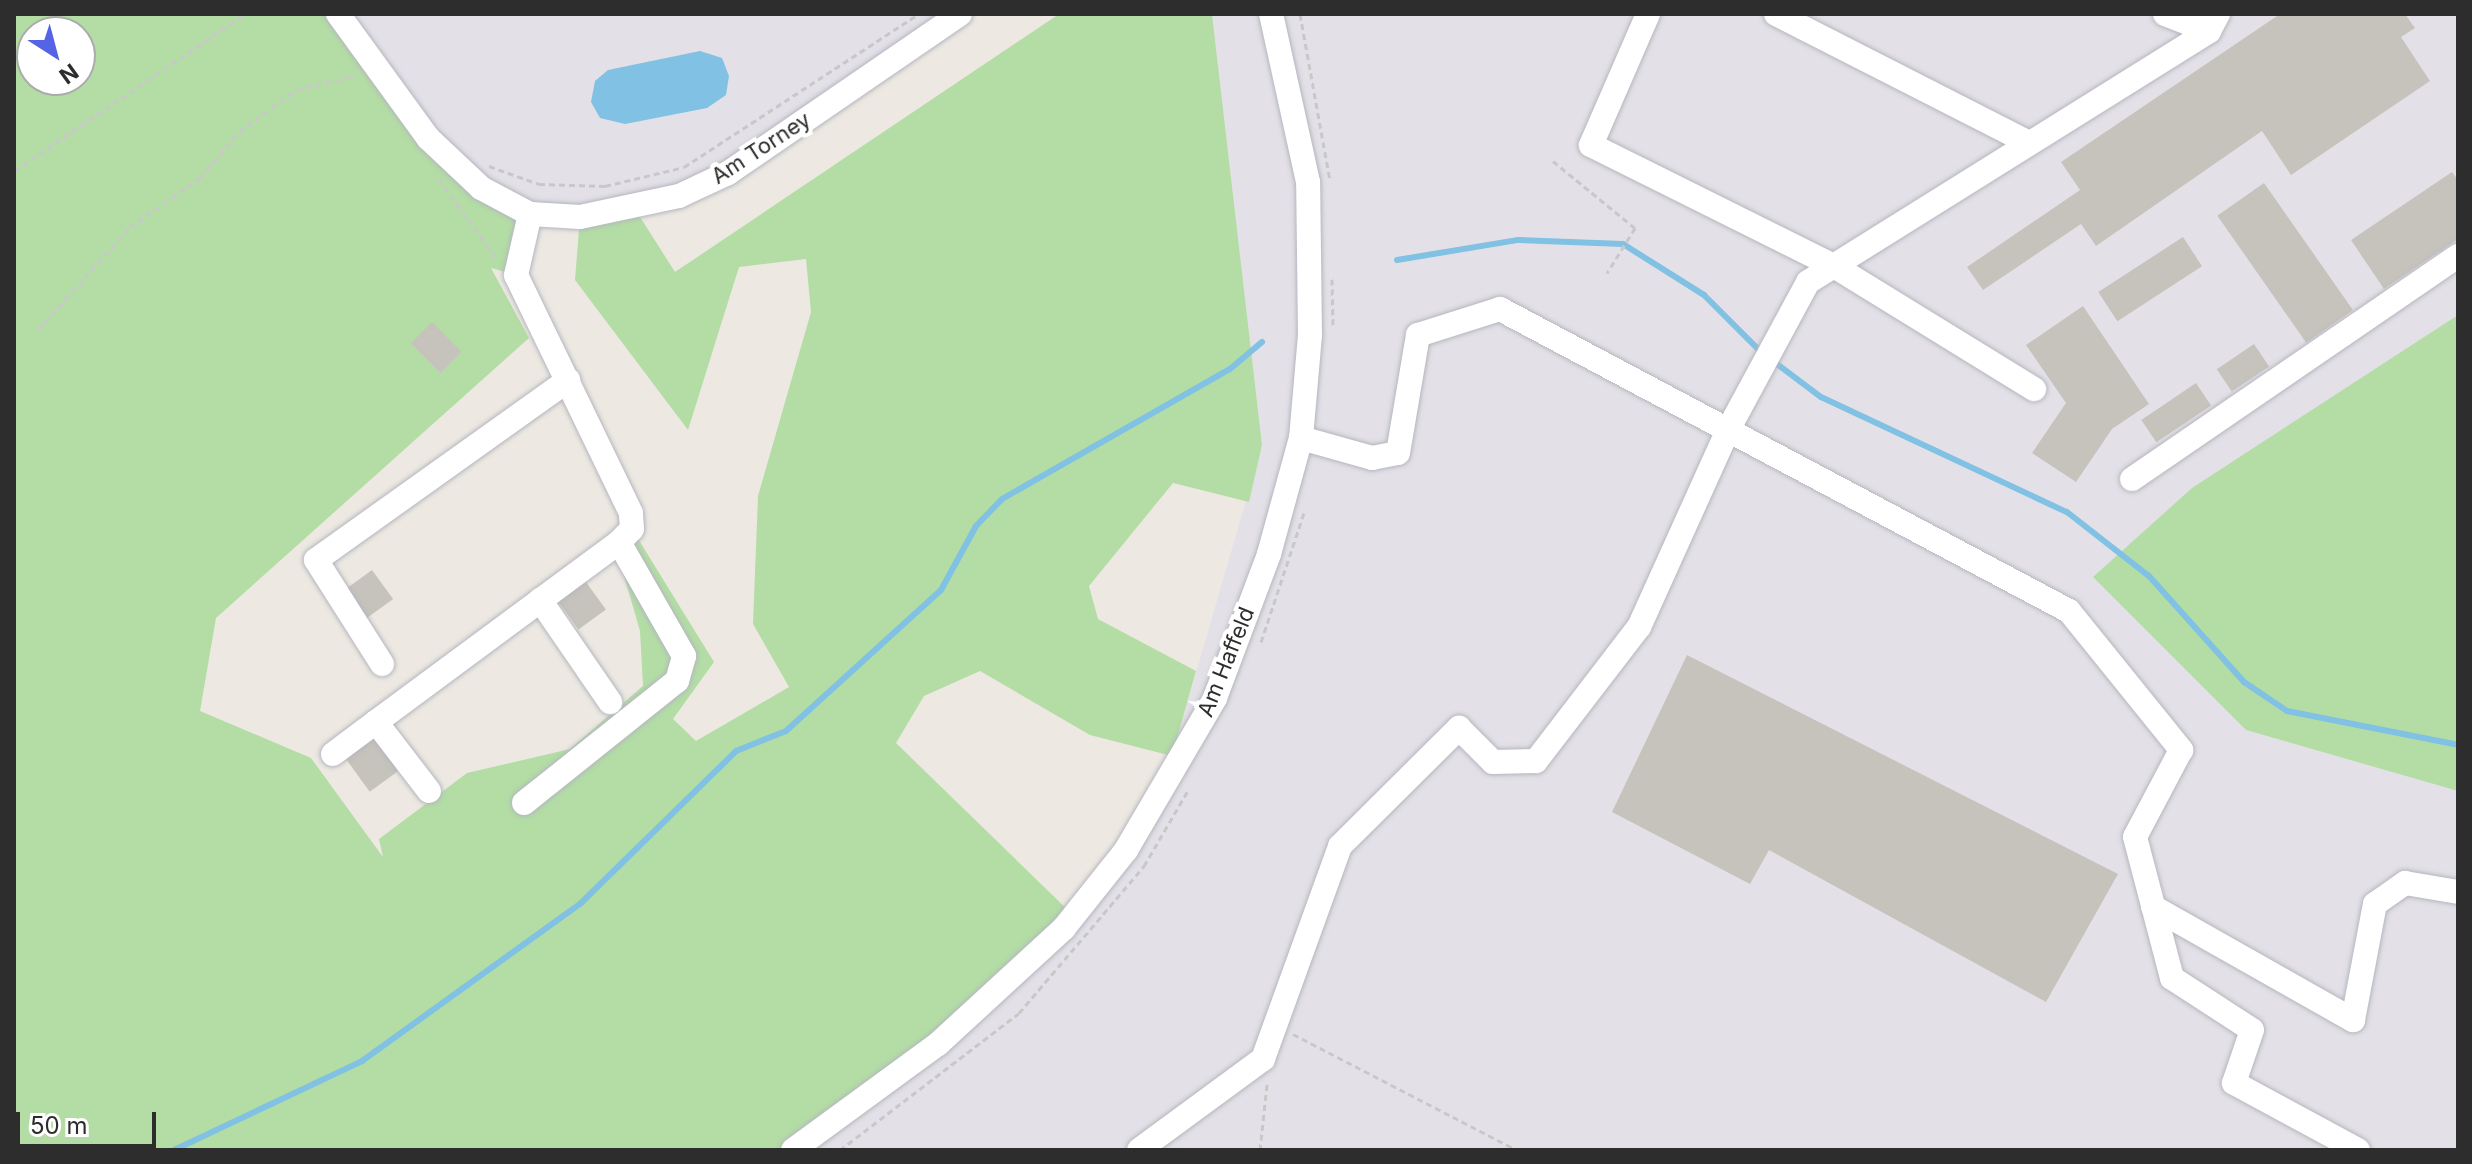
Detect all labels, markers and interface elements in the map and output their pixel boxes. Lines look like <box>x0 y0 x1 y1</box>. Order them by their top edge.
north arrow <box>16 16 96 96</box>
text: N <box>55 58 83 89</box>
street label: Am Torney <box>707 106 815 190</box>
street label: Am Haffeld <box>1192 603 1260 721</box>
scale bar <box>20 1096 160 1146</box>
text: 50 m <box>30 1111 88 1140</box>

